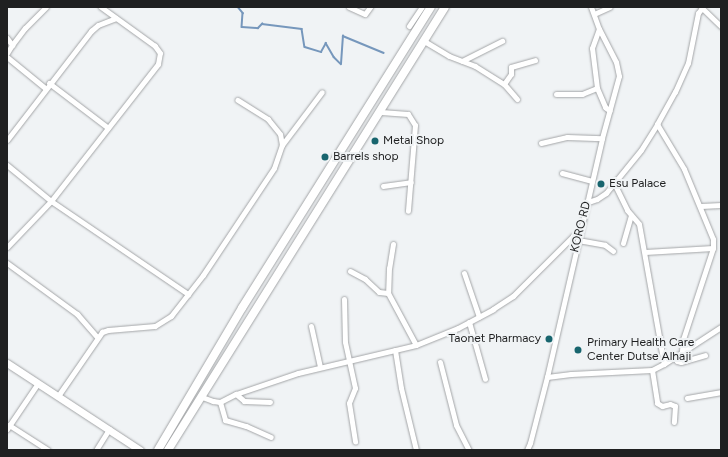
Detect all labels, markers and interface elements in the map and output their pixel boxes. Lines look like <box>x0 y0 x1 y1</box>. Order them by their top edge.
place label: Metal Shop <box>383 134 444 148</box>
marker: Metal Shop <box>370 136 380 146</box>
place label: Barrels shop <box>333 150 399 164</box>
marker: Barrels shop <box>320 152 330 162</box>
place label: Esu Palace <box>609 177 666 191</box>
marker: Esu Palace <box>596 179 606 189</box>
street label: KORO RD <box>568 200 594 254</box>
place label: Taonet Pharmacy <box>448 332 541 346</box>
marker: Taonet Pharmacy <box>544 334 554 344</box>
place label: Primary Health Care Center Dutse Alhaji <box>587 336 694 364</box>
marker: Primary Health Care Center Dutse Alhaji <box>572 344 584 356</box>

